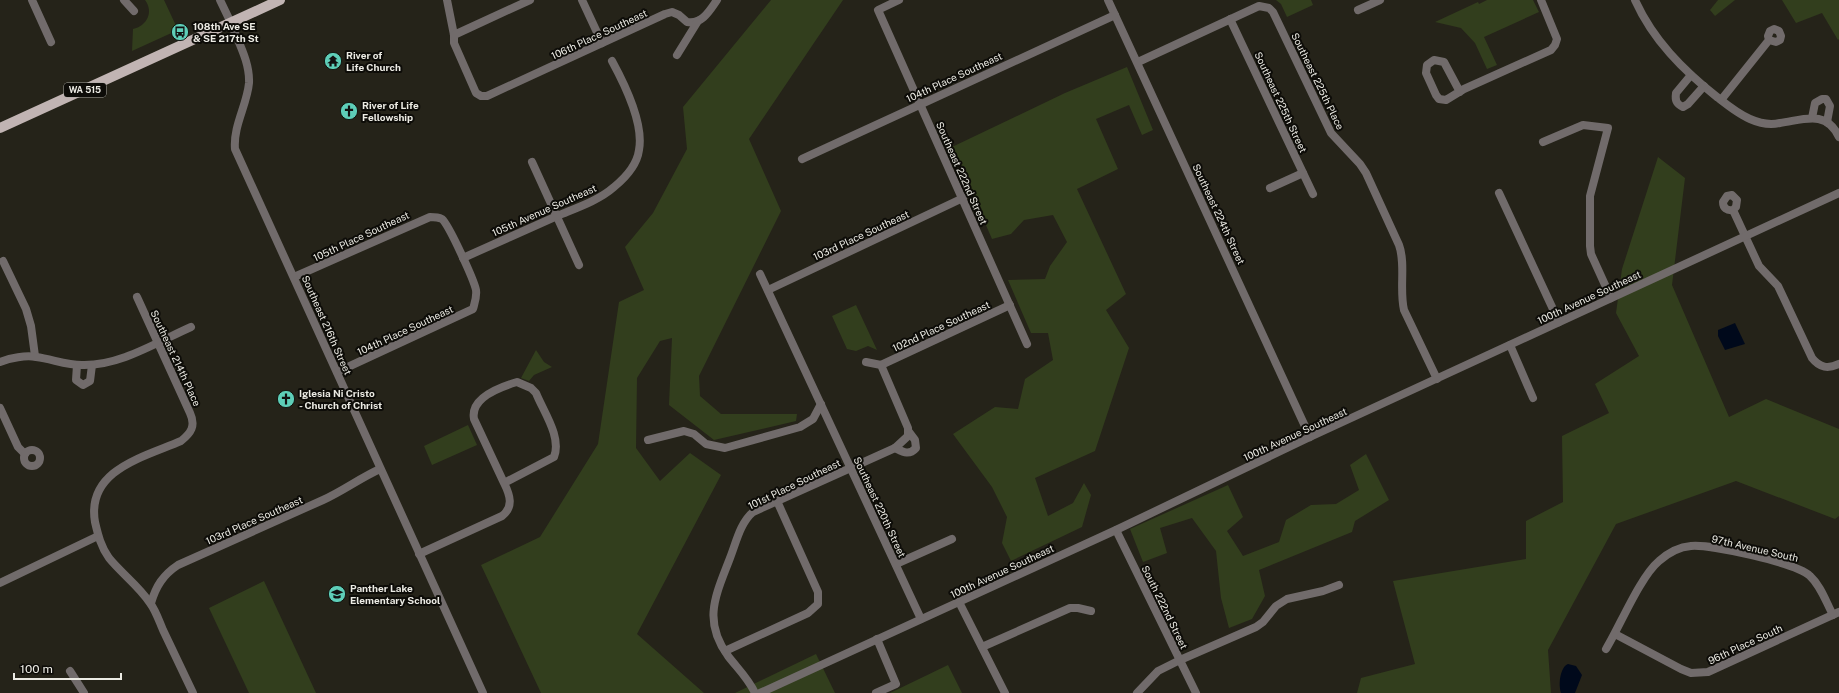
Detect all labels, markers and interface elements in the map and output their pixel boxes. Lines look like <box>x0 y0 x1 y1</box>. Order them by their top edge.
street label: 106th Place Southeast <box>549 6 649 62</box>
place label: 108th Ave SE & SE 217th St <box>193 20 259 44</box>
bus stop icon: 108th Ave SE & SE 217th St <box>170 22 190 42</box>
street label: Southeast 225th Place <box>1289 31 1347 132</box>
place label: River of Life Church <box>346 49 401 73</box>
street label: 104th Place Southeast <box>904 49 1004 105</box>
street label: Southeast 225th Street <box>1252 50 1310 154</box>
temple icon: River of Life Church <box>323 51 343 71</box>
road number: WA 515 <box>64 83 106 97</box>
place label: River of Life Fellowship <box>362 99 419 123</box>
church icon: River of Life Fellowship <box>339 101 359 121</box>
street label: Southeast 222nd Street <box>934 120 990 226</box>
street label: Southeast 224th Street <box>1190 162 1248 266</box>
street label: 105th Avenue Southeast <box>490 181 598 238</box>
street label: 103rd Place Southeast <box>811 207 911 263</box>
street label: 105th Place Southeast <box>311 208 411 264</box>
street label: 100th Avenue Southeast <box>1535 268 1643 326</box>
street label: Southeast 216th Street <box>300 273 354 377</box>
street label: 102nd Place Southeast <box>890 298 992 354</box>
street label: 104th Place Southeast <box>355 302 455 358</box>
street label: Southeast 214th Place <box>148 308 204 408</box>
place label: Iglesia Ni Cristo - Church of Christ <box>299 387 382 411</box>
church icon: Iglesia Ni Cristo - Church of Christ <box>276 389 296 409</box>
street label: 100th Avenue Southeast <box>1241 405 1349 463</box>
street label: Southeast 220th Street <box>851 455 909 559</box>
street label: 101st Place Southeast <box>746 456 842 512</box>
street label: 103rd Place Southeast <box>204 493 304 547</box>
street label: 97th Avenue South <box>1710 532 1800 564</box>
street label: 100th Avenue Southeast <box>948 542 1056 600</box>
street label: South 222nd Street <box>1140 563 1190 651</box>
place label: Panther Lake Elementary School <box>350 582 440 606</box>
school or university icon: Panther Lake Elementary School <box>327 584 347 604</box>
street label: 96th Place South <box>1706 621 1784 666</box>
scale bar <box>14 655 121 681</box>
text: 100 m <box>20 662 53 676</box>

